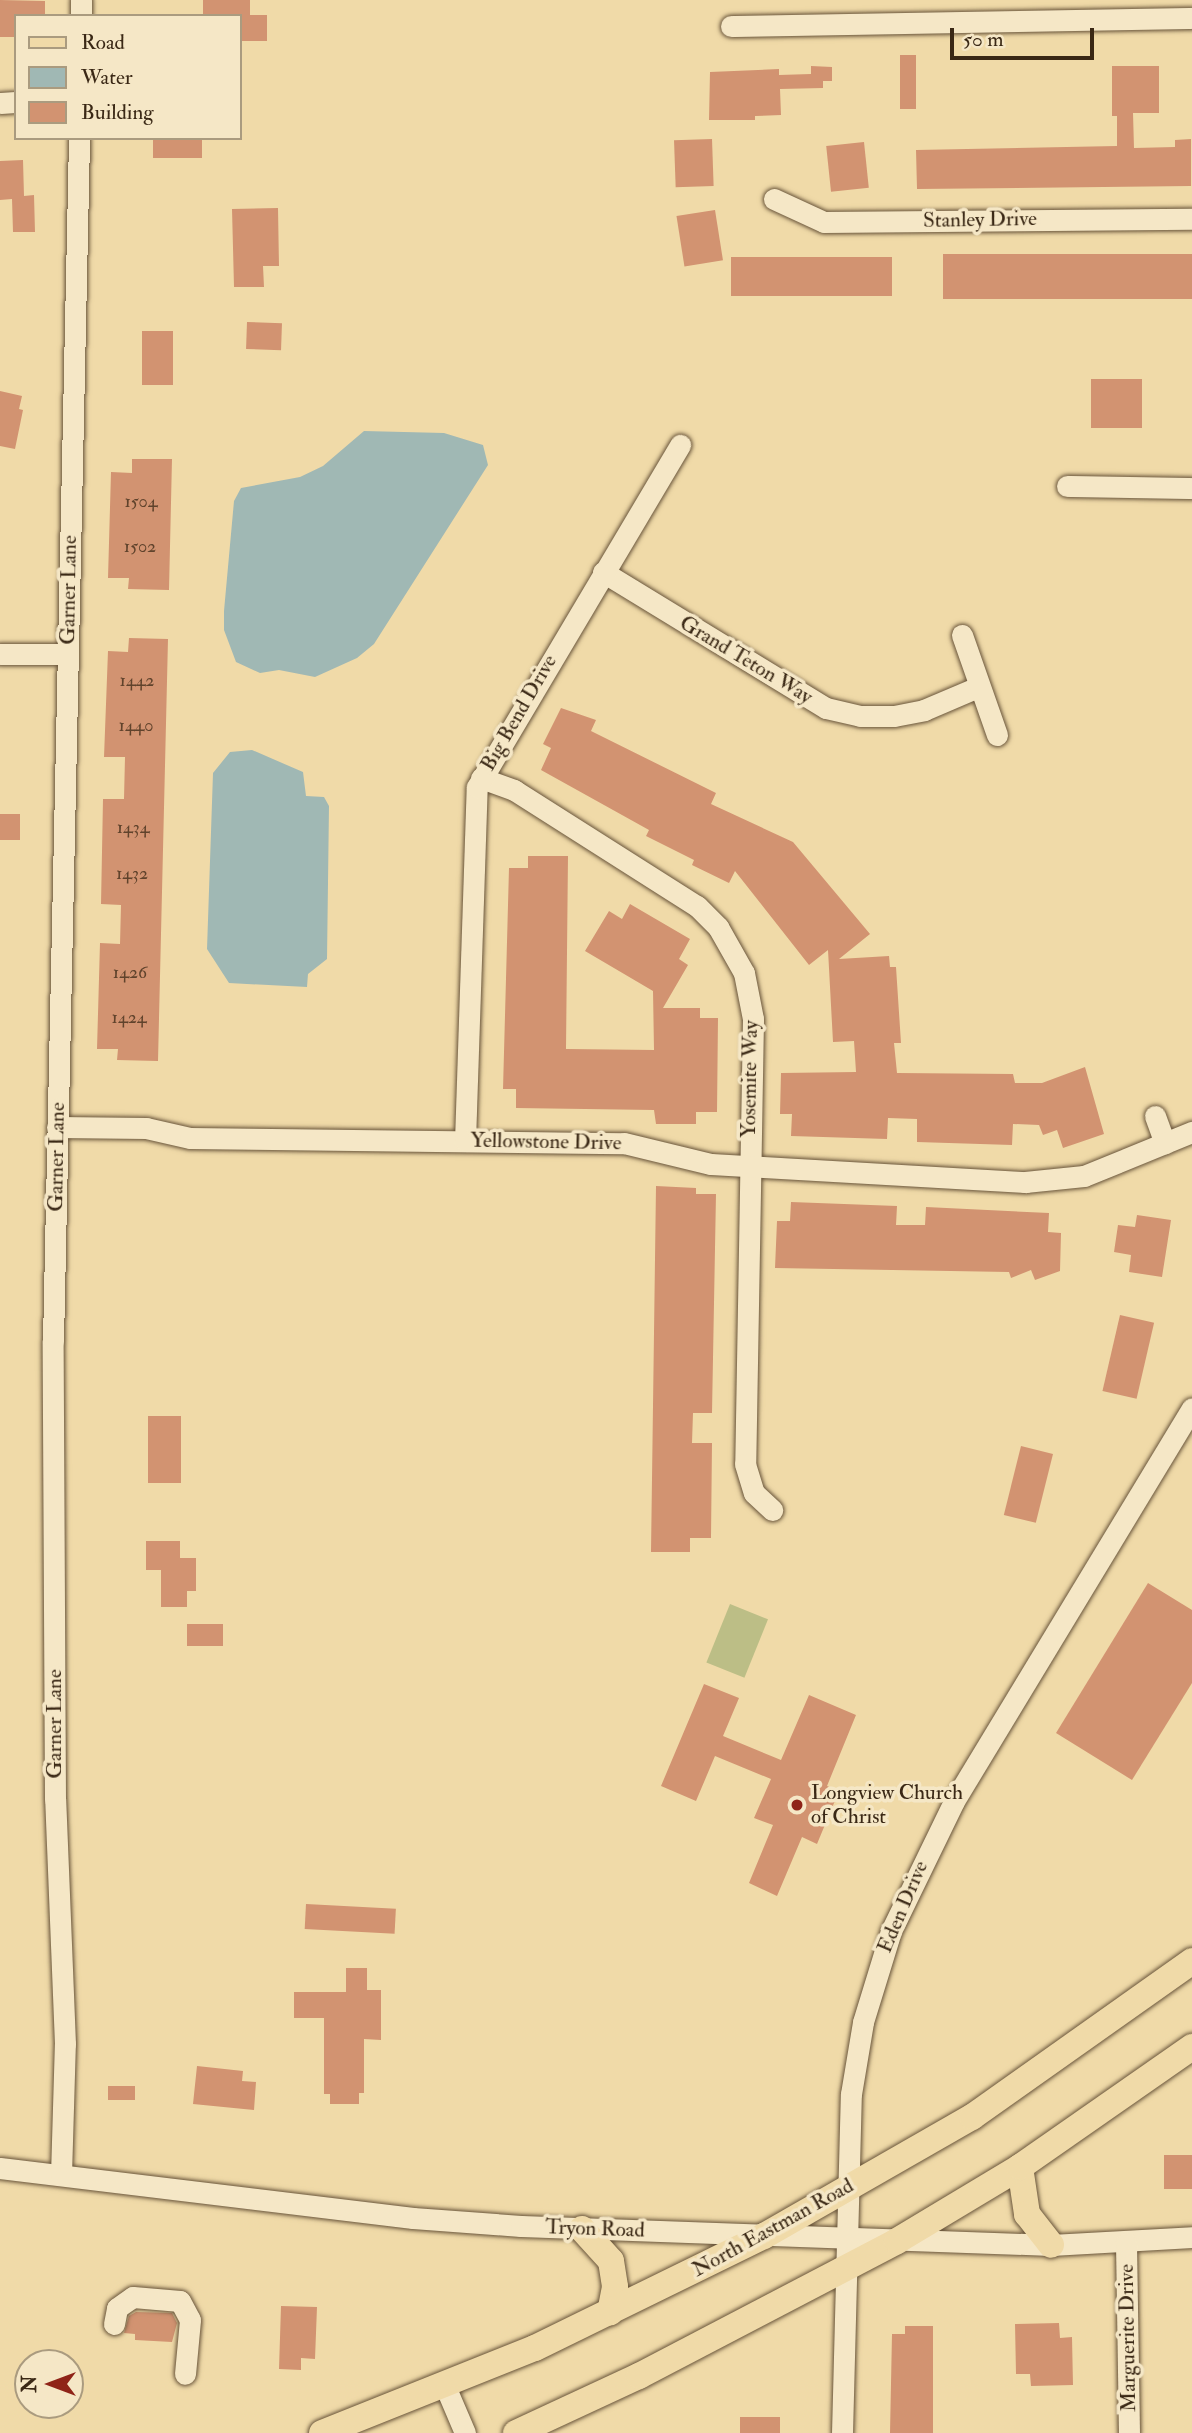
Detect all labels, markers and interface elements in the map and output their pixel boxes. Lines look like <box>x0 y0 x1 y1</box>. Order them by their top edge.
legend <box>14 14 242 140</box>
scale bar <box>954 14 1098 58</box>
text: 50 m <box>963 26 1004 53</box>
text: Road <box>81 29 125 56</box>
text: Water <box>81 64 133 91</box>
text: Building <box>81 99 154 126</box>
street label: Stanley Drive <box>923 206 1037 234</box>
house number: 1504 <box>125 491 157 513</box>
street label: Garner Lane <box>55 535 83 645</box>
house number: 1502 <box>124 536 156 558</box>
street label: Grand Teton Way <box>675 610 817 710</box>
street label: Big Bend Drive <box>476 650 562 776</box>
house number: 1442 <box>120 670 154 692</box>
house number: 1440 <box>118 715 154 737</box>
house number: 1434 <box>117 817 149 839</box>
house number: 1432 <box>116 863 148 885</box>
house number: 1426 <box>113 962 147 984</box>
house number: 1424 <box>112 1007 146 1029</box>
street label: Yosemite Way <box>736 1020 764 1138</box>
street label: Garner Lane <box>43 1102 71 1212</box>
street label: Yellowstone Drive <box>470 1128 622 1156</box>
street label: Garner Lane <box>42 1669 68 1779</box>
place label: Longview Church of Christ <box>811 1780 963 1830</box>
marker: Longview Church of Christ <box>789 1797 805 1813</box>
street label: Eden Drive <box>872 1857 934 1957</box>
street label: North Eastman Road <box>688 2173 858 2283</box>
street label: Tryon Road <box>545 2215 645 2243</box>
street label: Marguerite Drive <box>1114 2264 1142 2412</box>
north arrow <box>14 2349 84 2419</box>
text: N <box>18 2376 42 2393</box>

